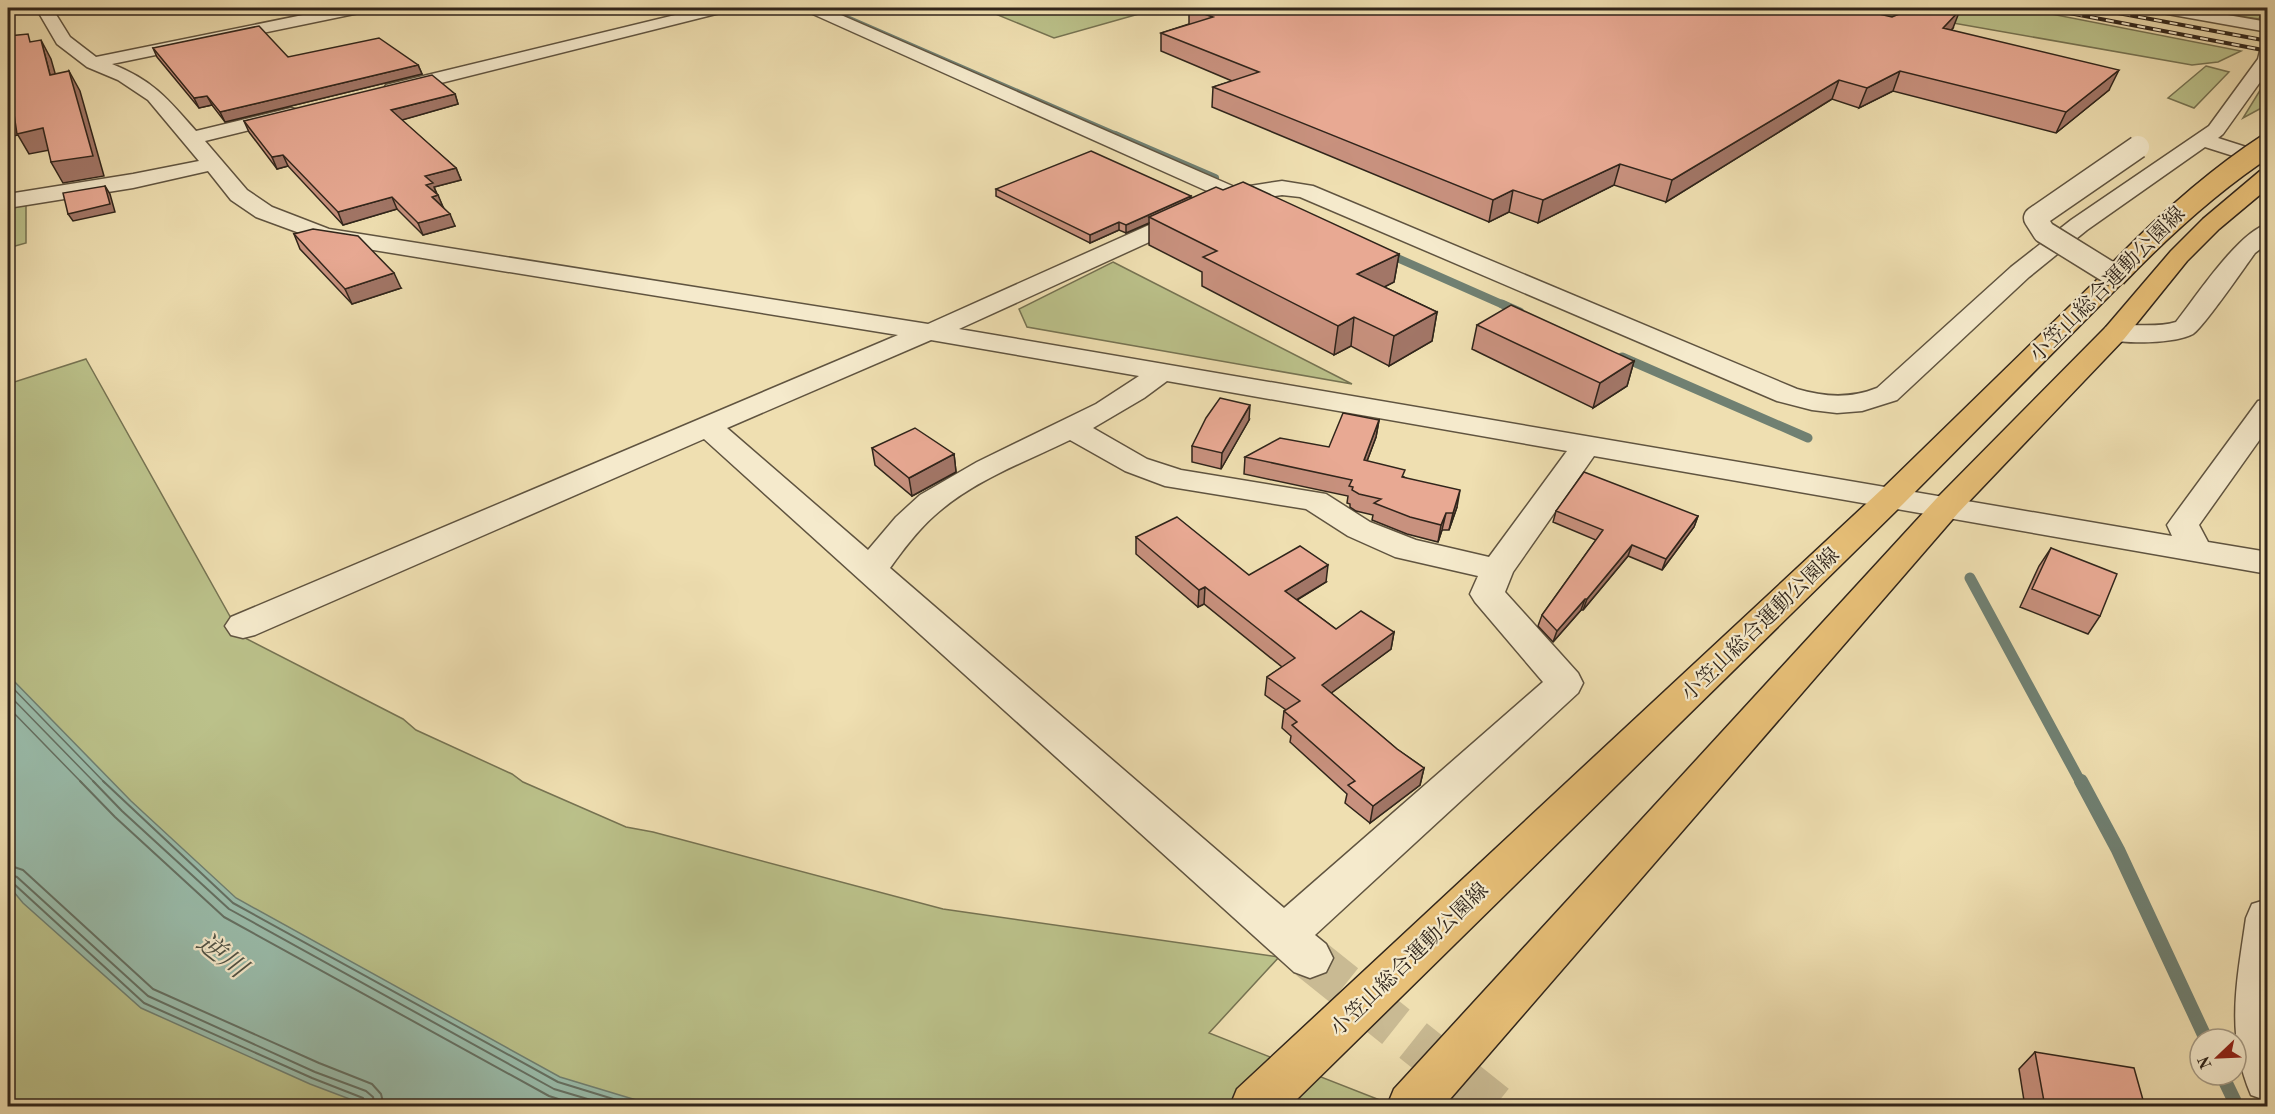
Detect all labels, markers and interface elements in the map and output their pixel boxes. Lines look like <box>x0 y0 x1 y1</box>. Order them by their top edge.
street label: 小笠山総合運動公園線 <box>2025 202 2190 367</box>
street label: 小笠山総合運動公園線 <box>1677 543 1844 706</box>
street label: 小笠山総合運動公園線 <box>1326 878 1493 1041</box>
water label: 逆川 <box>191 927 254 985</box>
north arrow <box>2188 1027 2248 1087</box>
text: N <box>2196 1053 2216 1071</box>

